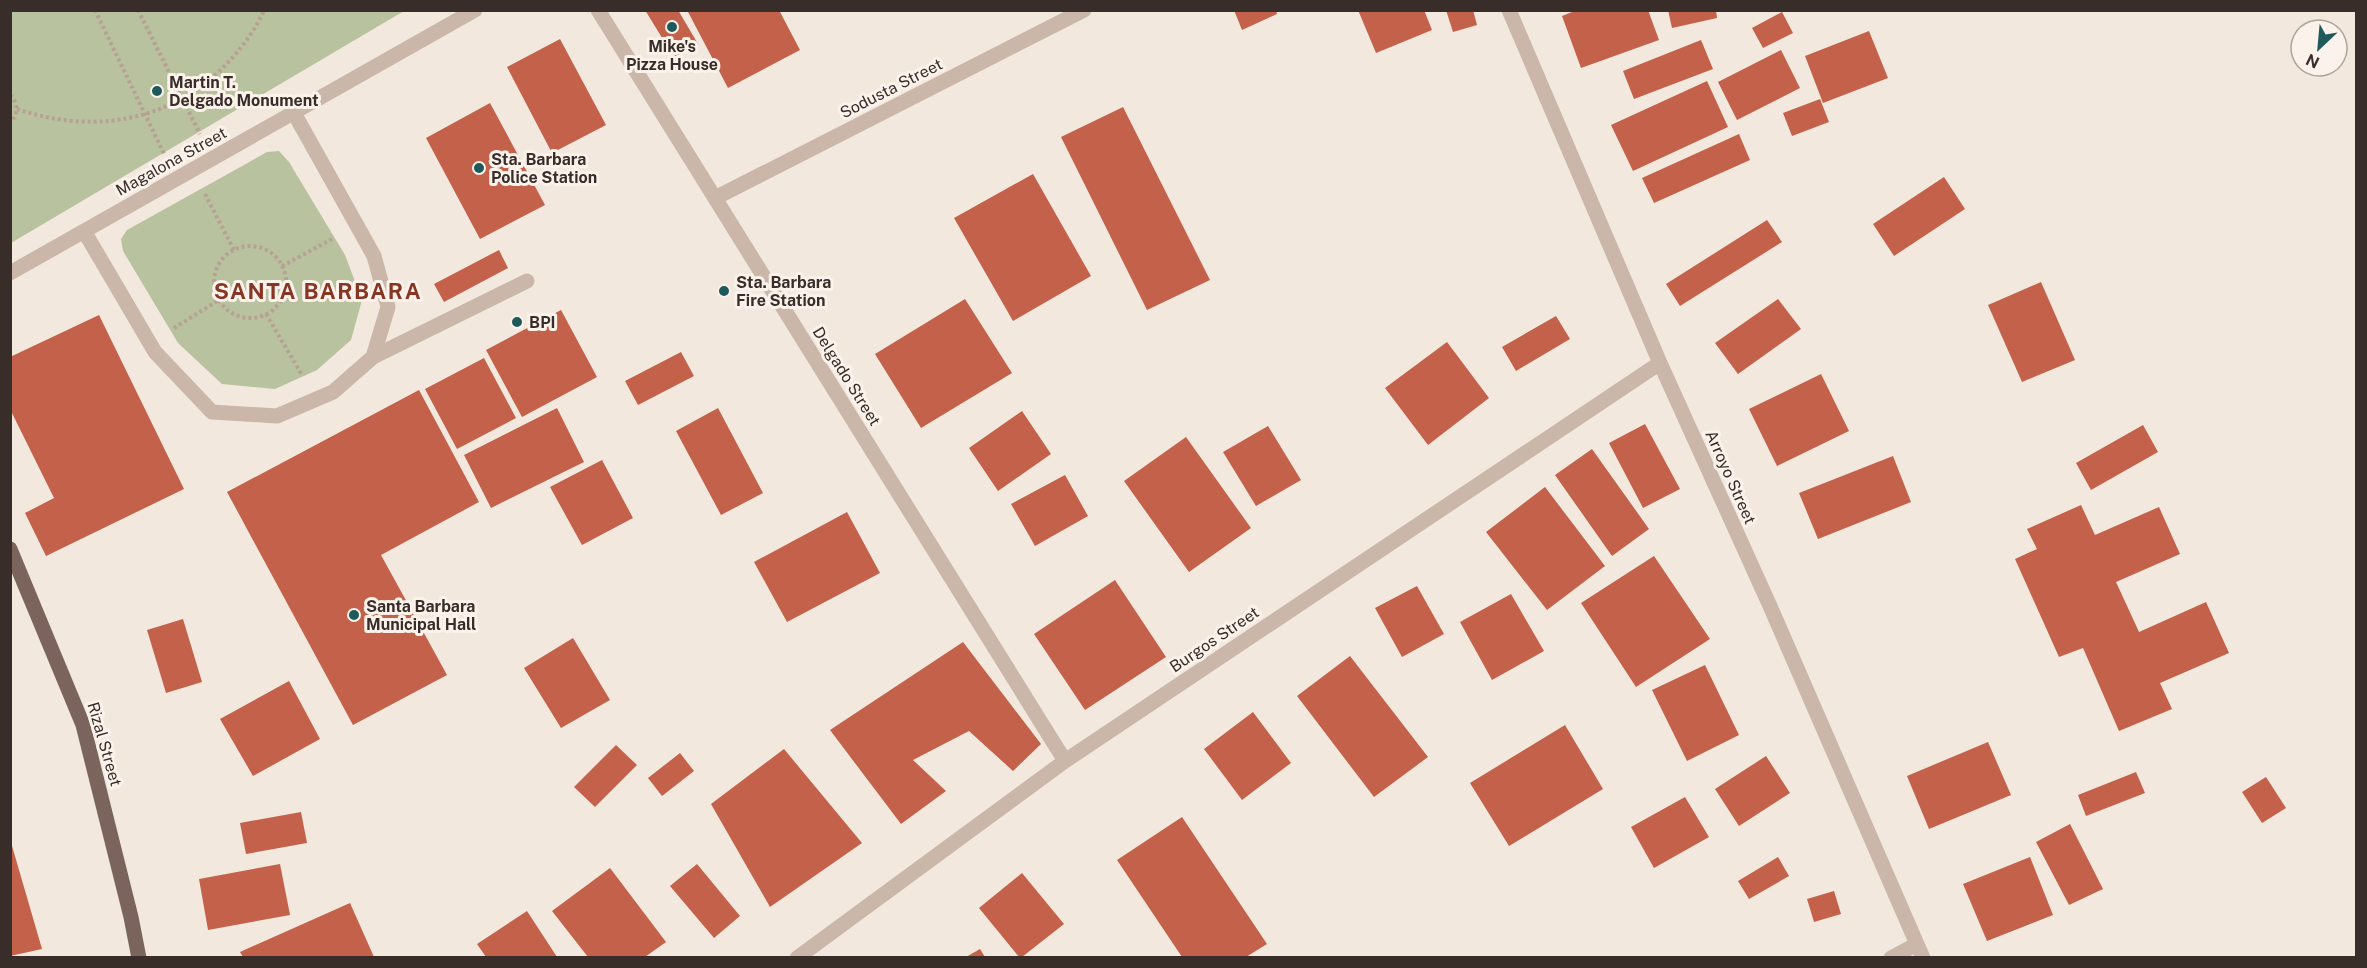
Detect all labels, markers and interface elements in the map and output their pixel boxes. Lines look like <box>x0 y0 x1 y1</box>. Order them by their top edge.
north arrow <box>2289 18 2349 78</box>
marker: Mike's Pizza House <box>665 20 679 34</box>
place label: Mike's Pizza House <box>626 37 718 74</box>
text: N <box>2303 50 2322 72</box>
street label: Sodusta Street <box>837 55 946 122</box>
place label: Martin T. Delgado Monument <box>169 73 319 110</box>
marker: Martin T. Delgado Monument <box>150 84 164 98</box>
street label: Magalona Street <box>113 123 230 200</box>
place label: Sta. Barbara Police Station <box>491 150 597 187</box>
marker: Sta. Barbara Police Station <box>472 161 486 175</box>
place label: Sta. Barbara Fire Station <box>736 273 831 310</box>
district label: SANTA BARBARA <box>214 278 422 304</box>
marker: Sta. Barbara Fire Station <box>717 284 731 298</box>
place label: BPI <box>529 313 556 332</box>
marker: BPI <box>510 315 524 329</box>
street label: Delgado Street <box>809 323 885 429</box>
street label: Arroyo Street <box>1701 427 1760 527</box>
place label: Santa Barbara Municipal Hall <box>366 597 476 634</box>
street label: Burgos Street <box>1166 603 1262 676</box>
marker: Santa Barbara Municipal Hall <box>347 608 361 622</box>
street label: Rizal Street <box>83 700 126 788</box>

